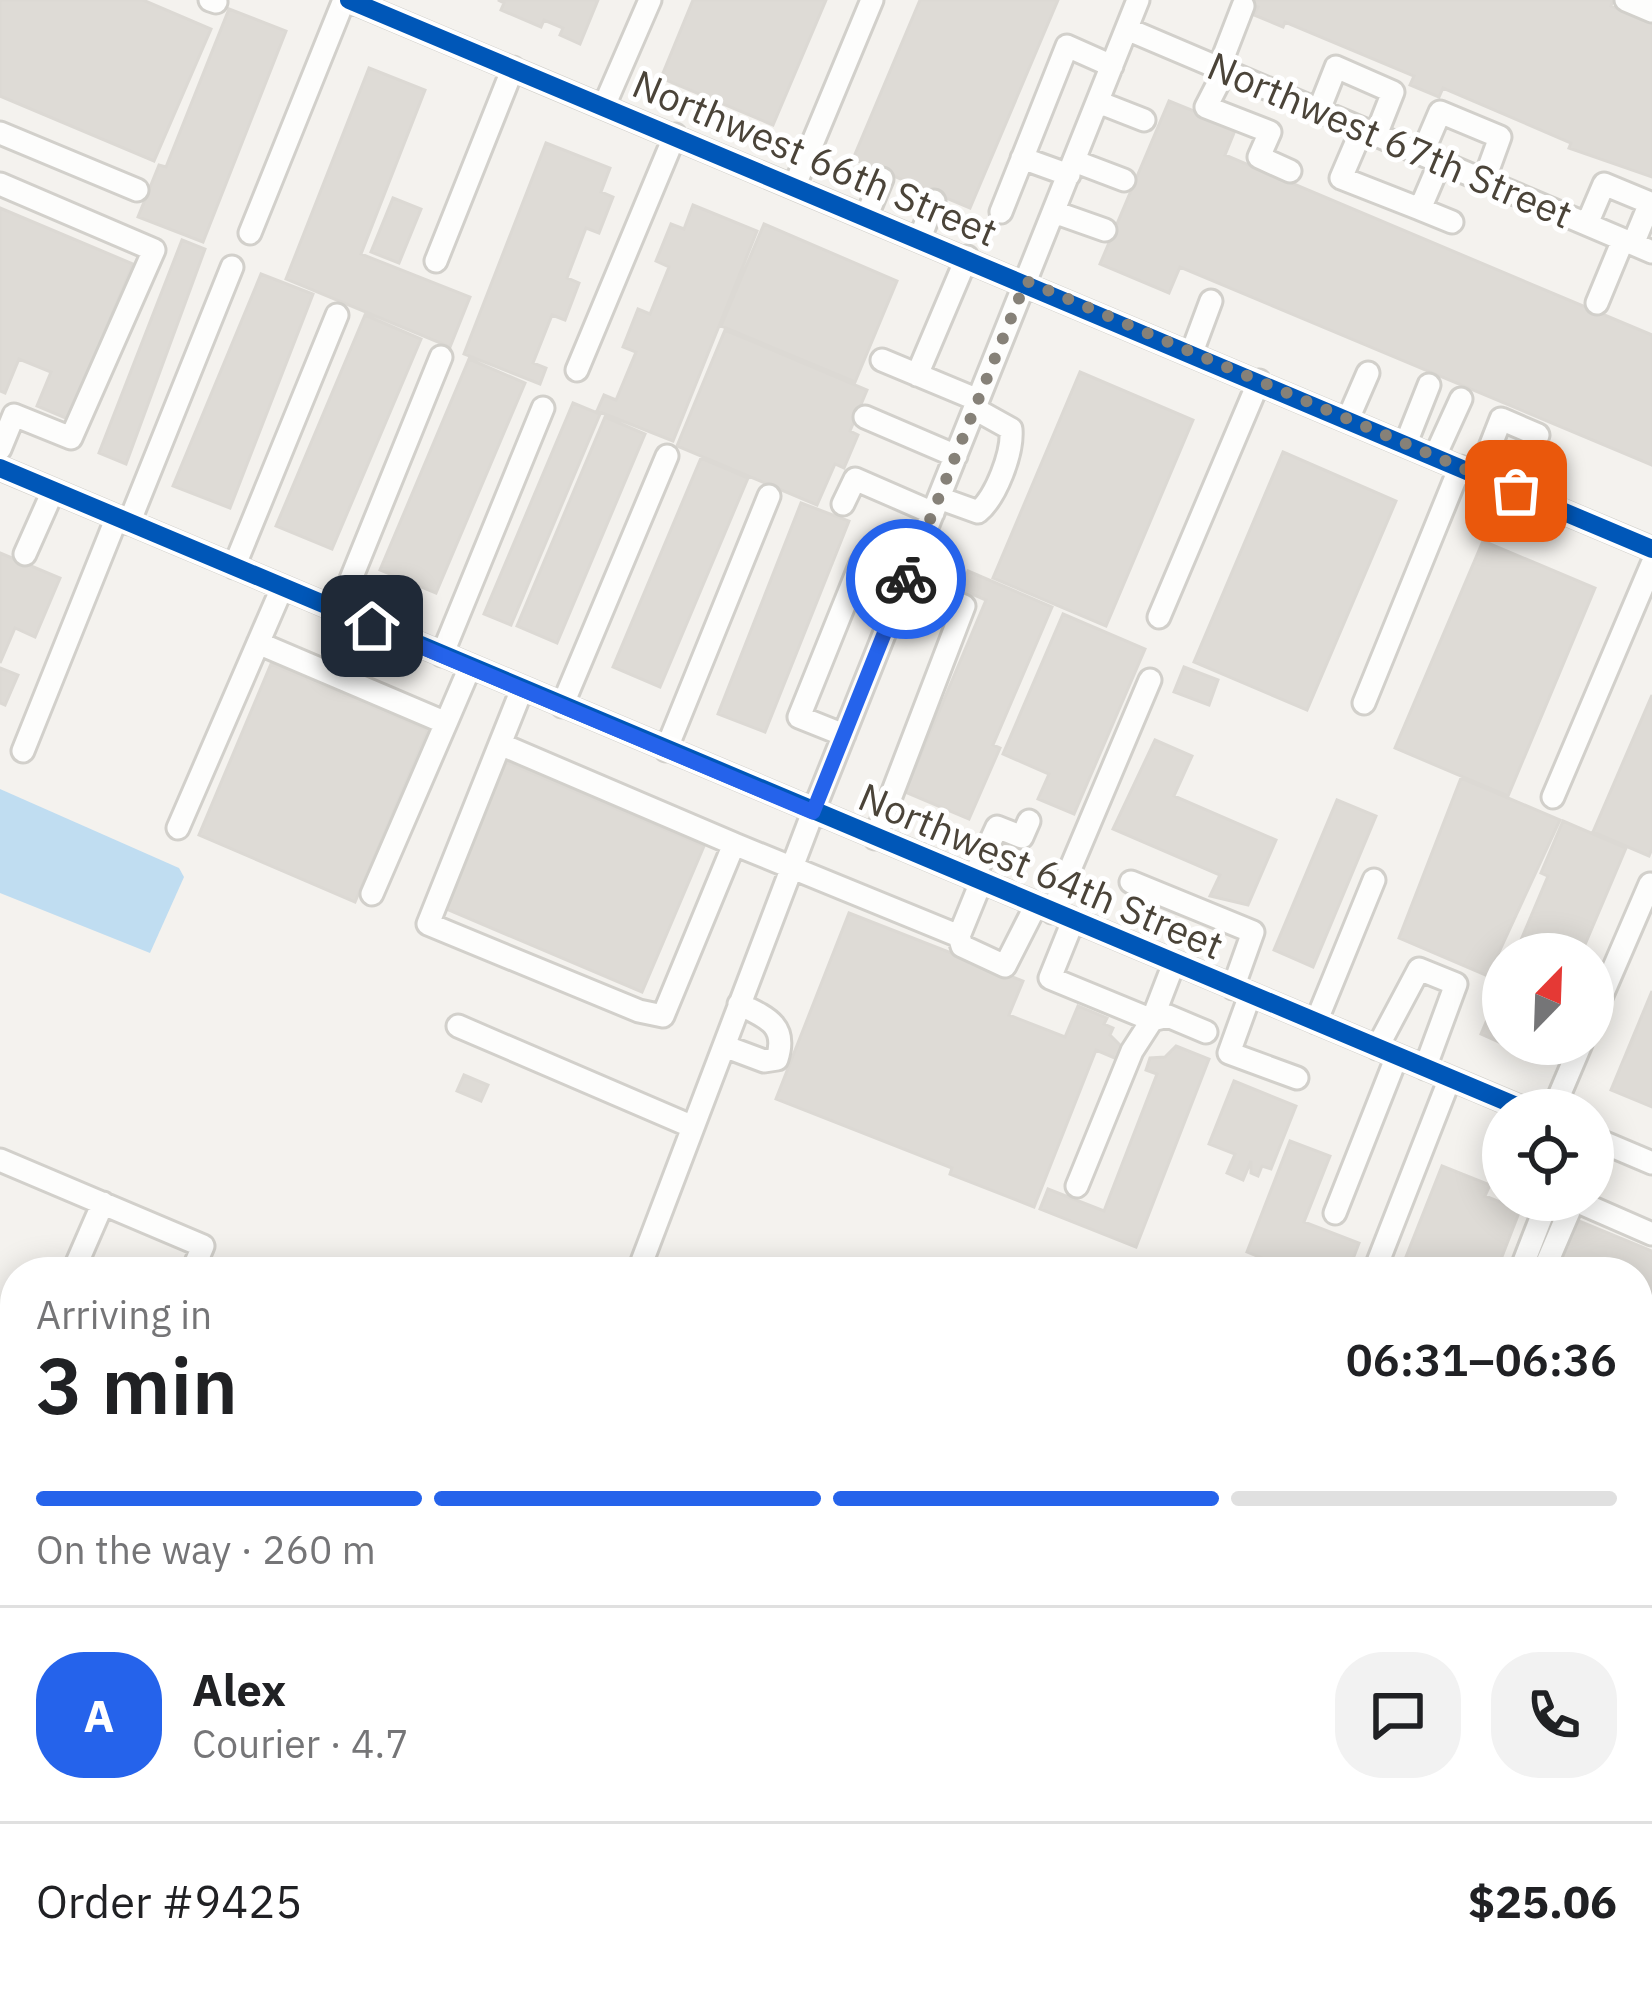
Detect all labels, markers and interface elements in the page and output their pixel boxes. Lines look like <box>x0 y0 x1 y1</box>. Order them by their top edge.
street label: Northwest 67th Street <box>1200 40 1580 239</box>
street label: Northwest 66th Street <box>625 58 1005 257</box>
pin <box>1465 440 1567 542</box>
icon: bag <box>1483 458 1549 524</box>
courier <box>846 519 966 639</box>
icon: bike <box>873 546 939 612</box>
pin <box>321 575 423 677</box>
icon: home <box>339 593 405 659</box>
street label: Northwest 64th Street <box>851 771 1231 970</box>
north arrow <box>1482 933 1614 1065</box>
map controls <box>1482 933 1614 1221</box>
button: locate <box>1482 1089 1614 1221</box>
text: Arriving in <box>36 1289 212 1340</box>
text: 06:31–06:36 <box>1346 1330 1617 1388</box>
text: 3 min <box>36 1334 238 1435</box>
text: On the way · 260 m <box>36 1524 376 1575</box>
button: chat <box>1335 1652 1461 1778</box>
button: phone <box>1491 1652 1617 1778</box>
text: Alex <box>192 1660 286 1718</box>
text: A <box>84 1686 114 1744</box>
text: Courier · 4.7 <box>192 1718 409 1769</box>
text: Order #9425 <box>36 1872 302 1930</box>
text: $25.06 <box>1468 1872 1617 1930</box>

